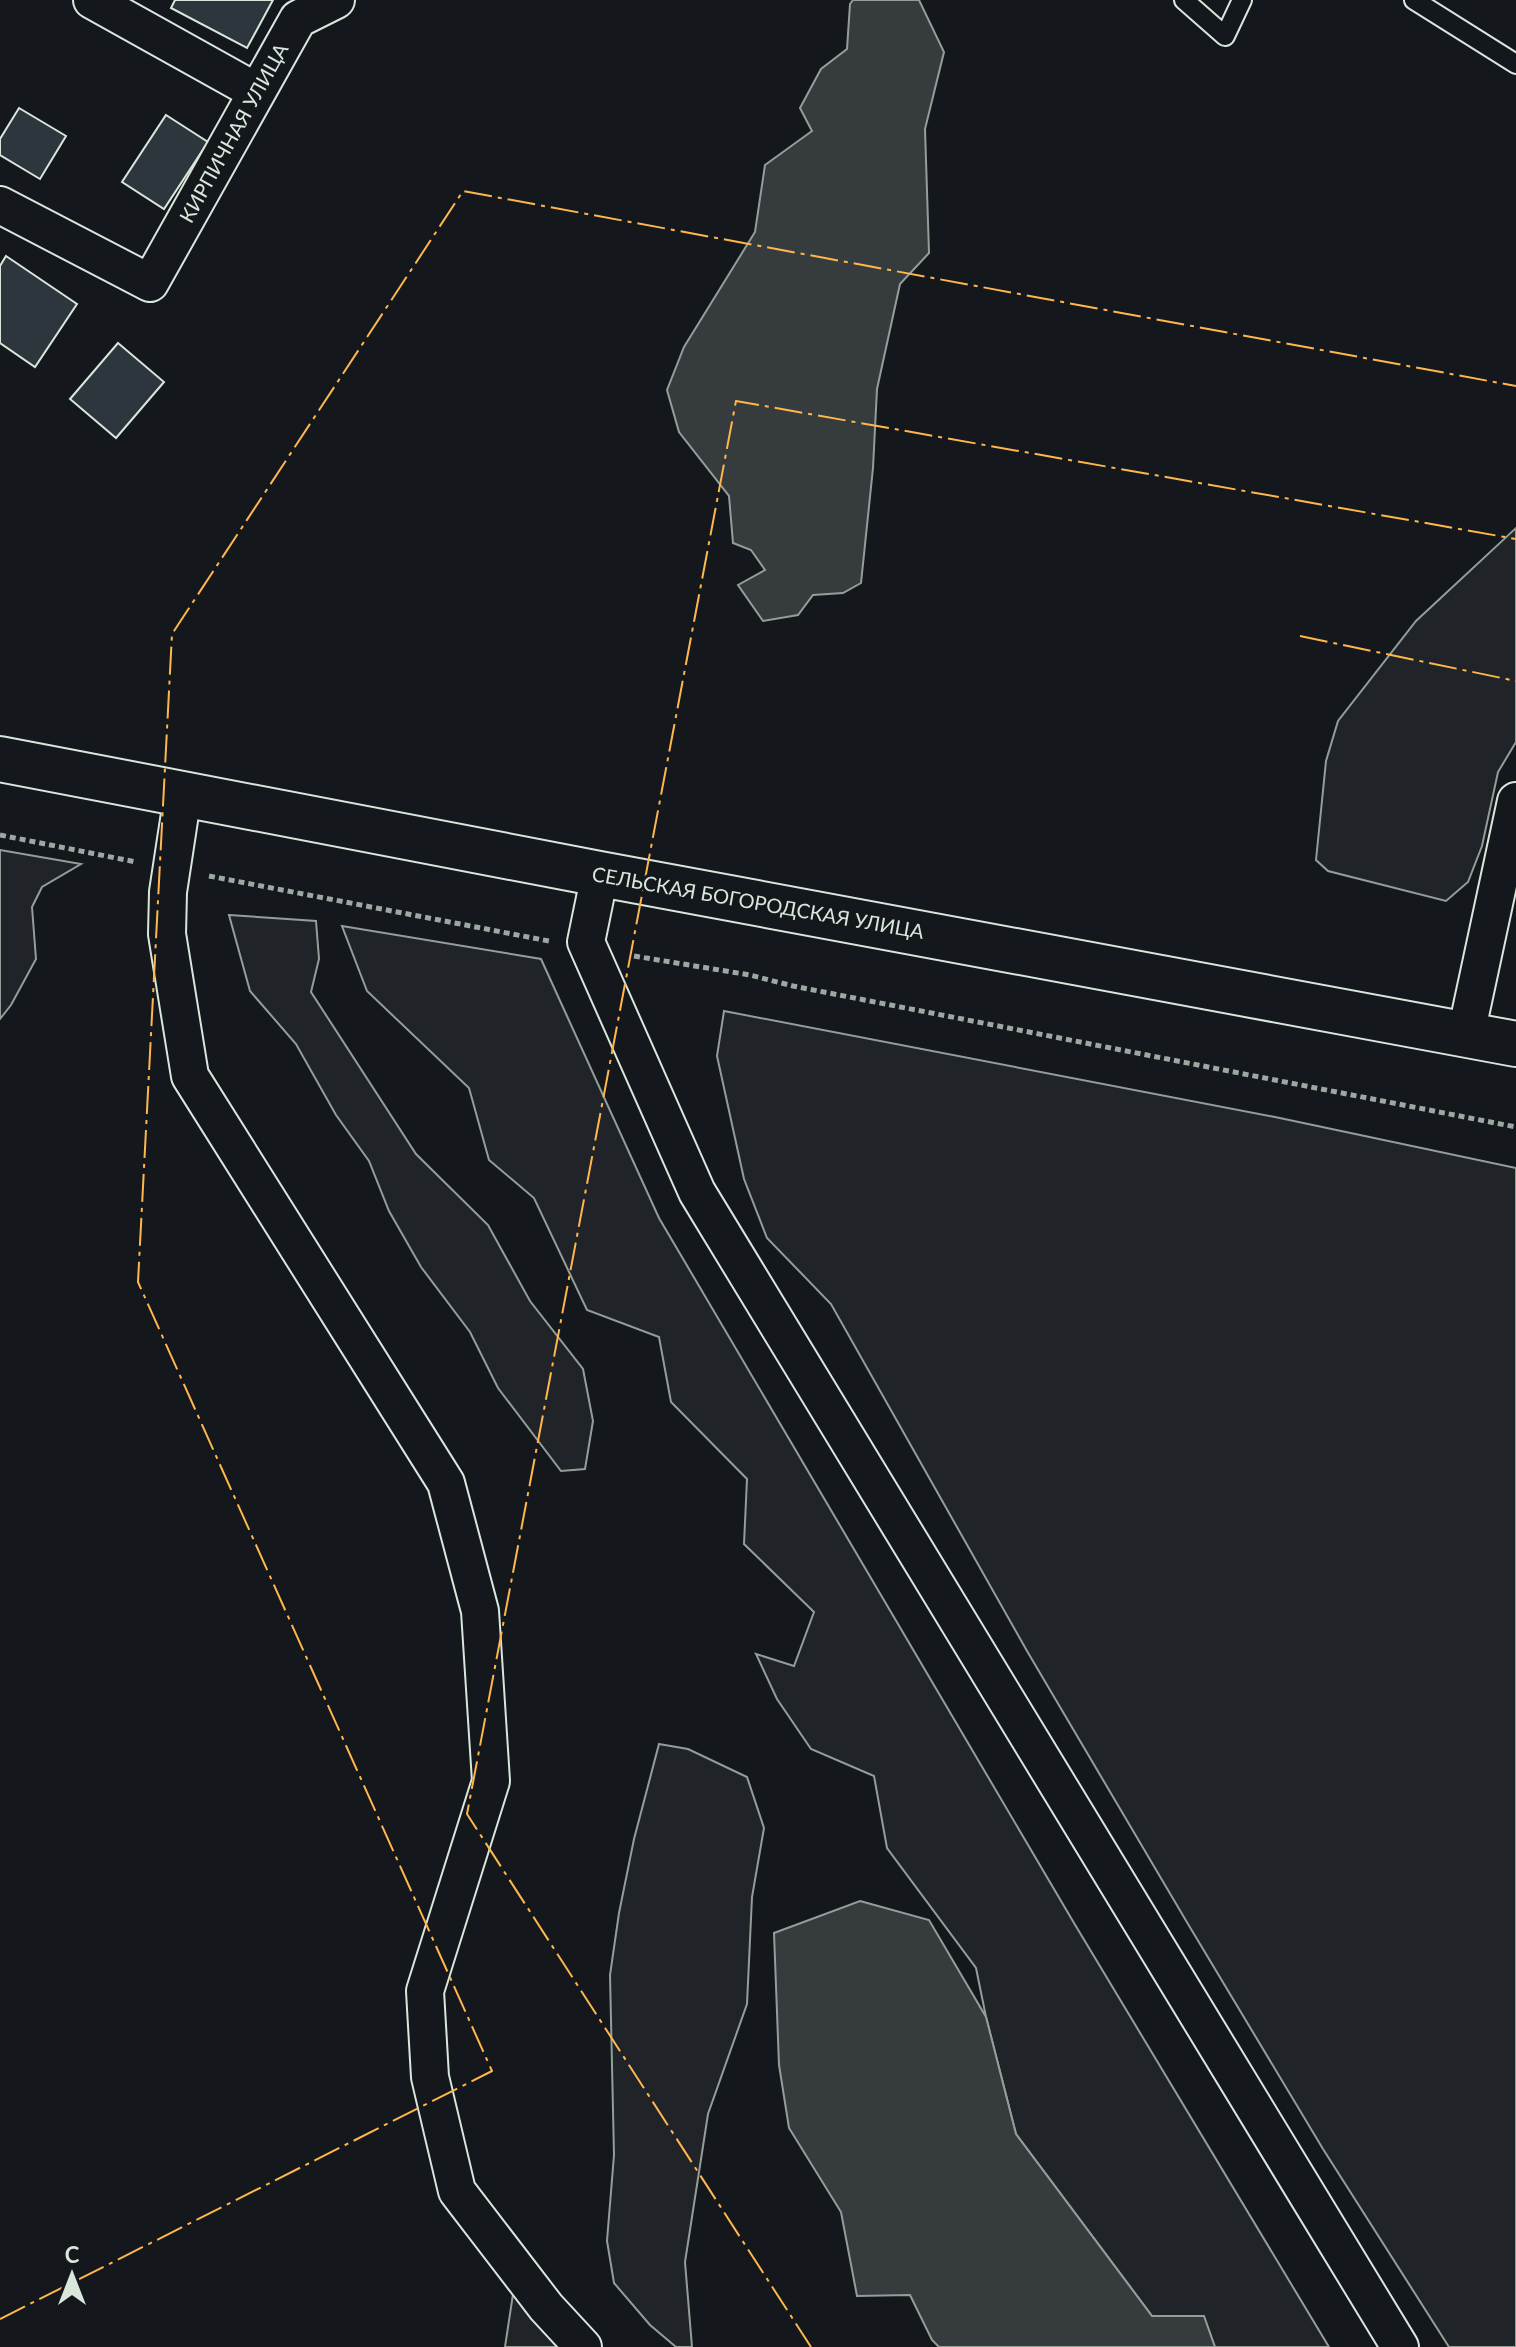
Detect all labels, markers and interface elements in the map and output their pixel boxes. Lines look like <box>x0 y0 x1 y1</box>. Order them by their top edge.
street label: КИРПИЧНАЯ УЛИЦА <box>174 38 293 226</box>
street label: СЕЛЬСКАЯ БОГОРОДСКАЯ УЛИЦА <box>590 861 926 943</box>
north arrow <box>32 2235 112 2315</box>
text: С <box>65 2241 80 2268</box>

